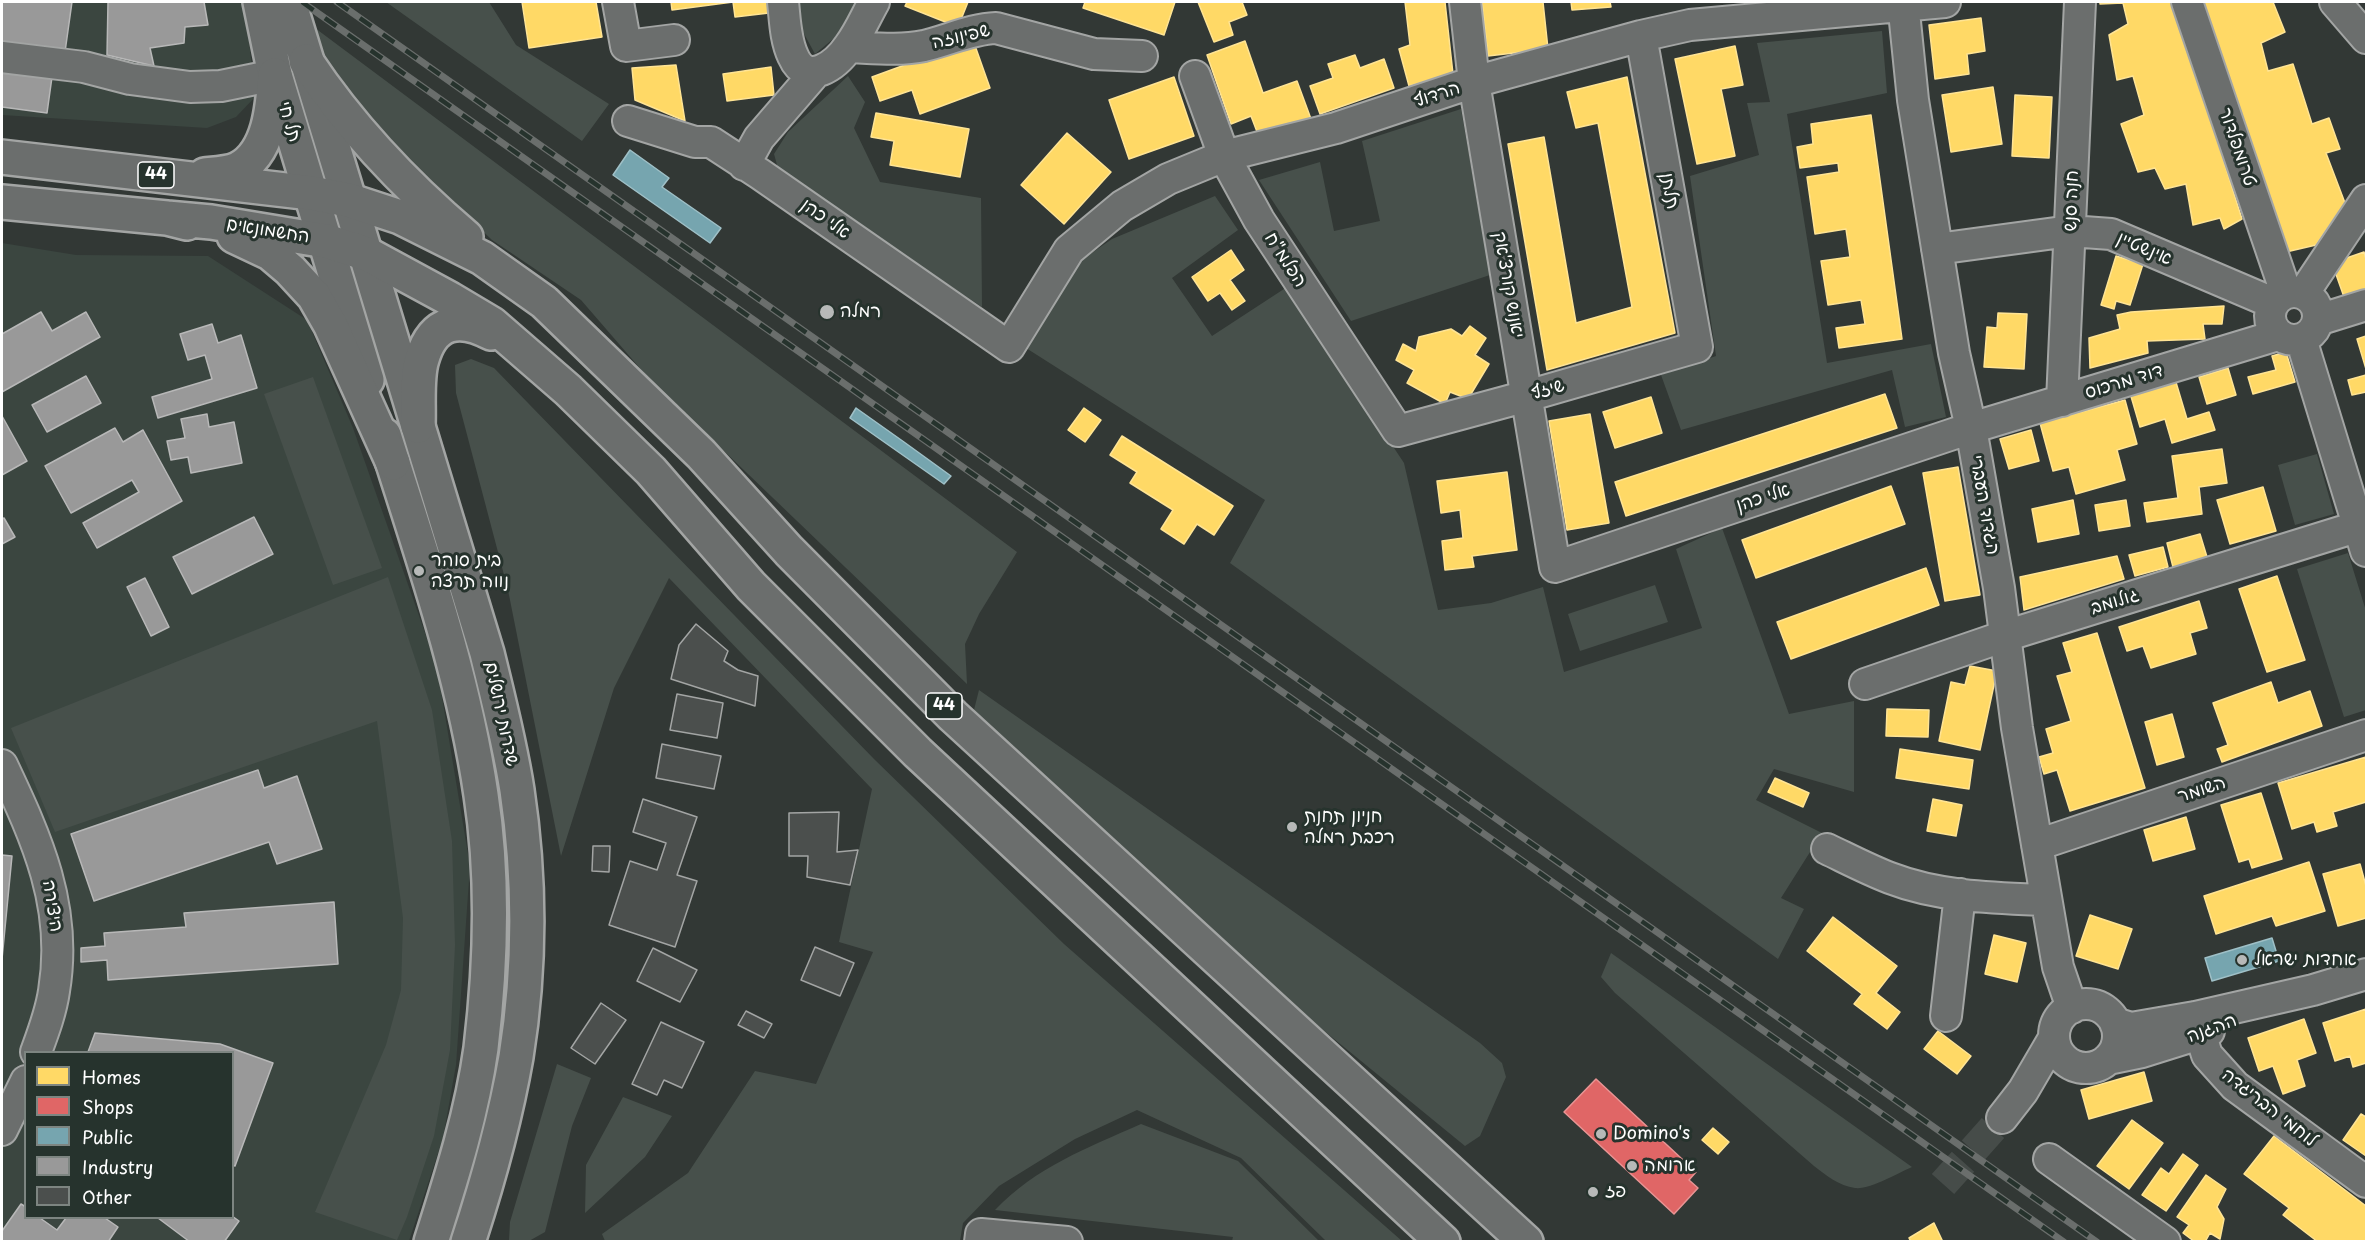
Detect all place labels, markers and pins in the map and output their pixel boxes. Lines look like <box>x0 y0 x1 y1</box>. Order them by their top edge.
place label: רמלה <box>840 301 881 323</box>
marker: רמלה <box>818 303 836 321</box>
place label: בית סוהר נווה תרצה <box>431 550 509 592</box>
marker: בית סוהר נווה תרצה <box>412 564 426 578</box>
place label: חניון תחנת רכבת רמלה <box>1304 806 1395 848</box>
marker: חניון תחנת רכבת רמלה <box>1285 820 1299 834</box>
place label: אחדות ישראל <box>2254 949 2357 971</box>
marker: אחדות ישראל <box>2235 953 2249 967</box>
place label: Domino's <box>1613 1123 1690 1145</box>
marker: Domino's <box>1594 1127 1608 1141</box>
place label: ארומה <box>1644 1155 1696 1177</box>
marker: ארומה <box>1625 1159 1639 1173</box>
place label: פז <box>1605 1181 1626 1203</box>
marker: פז <box>1586 1185 1600 1199</box>

